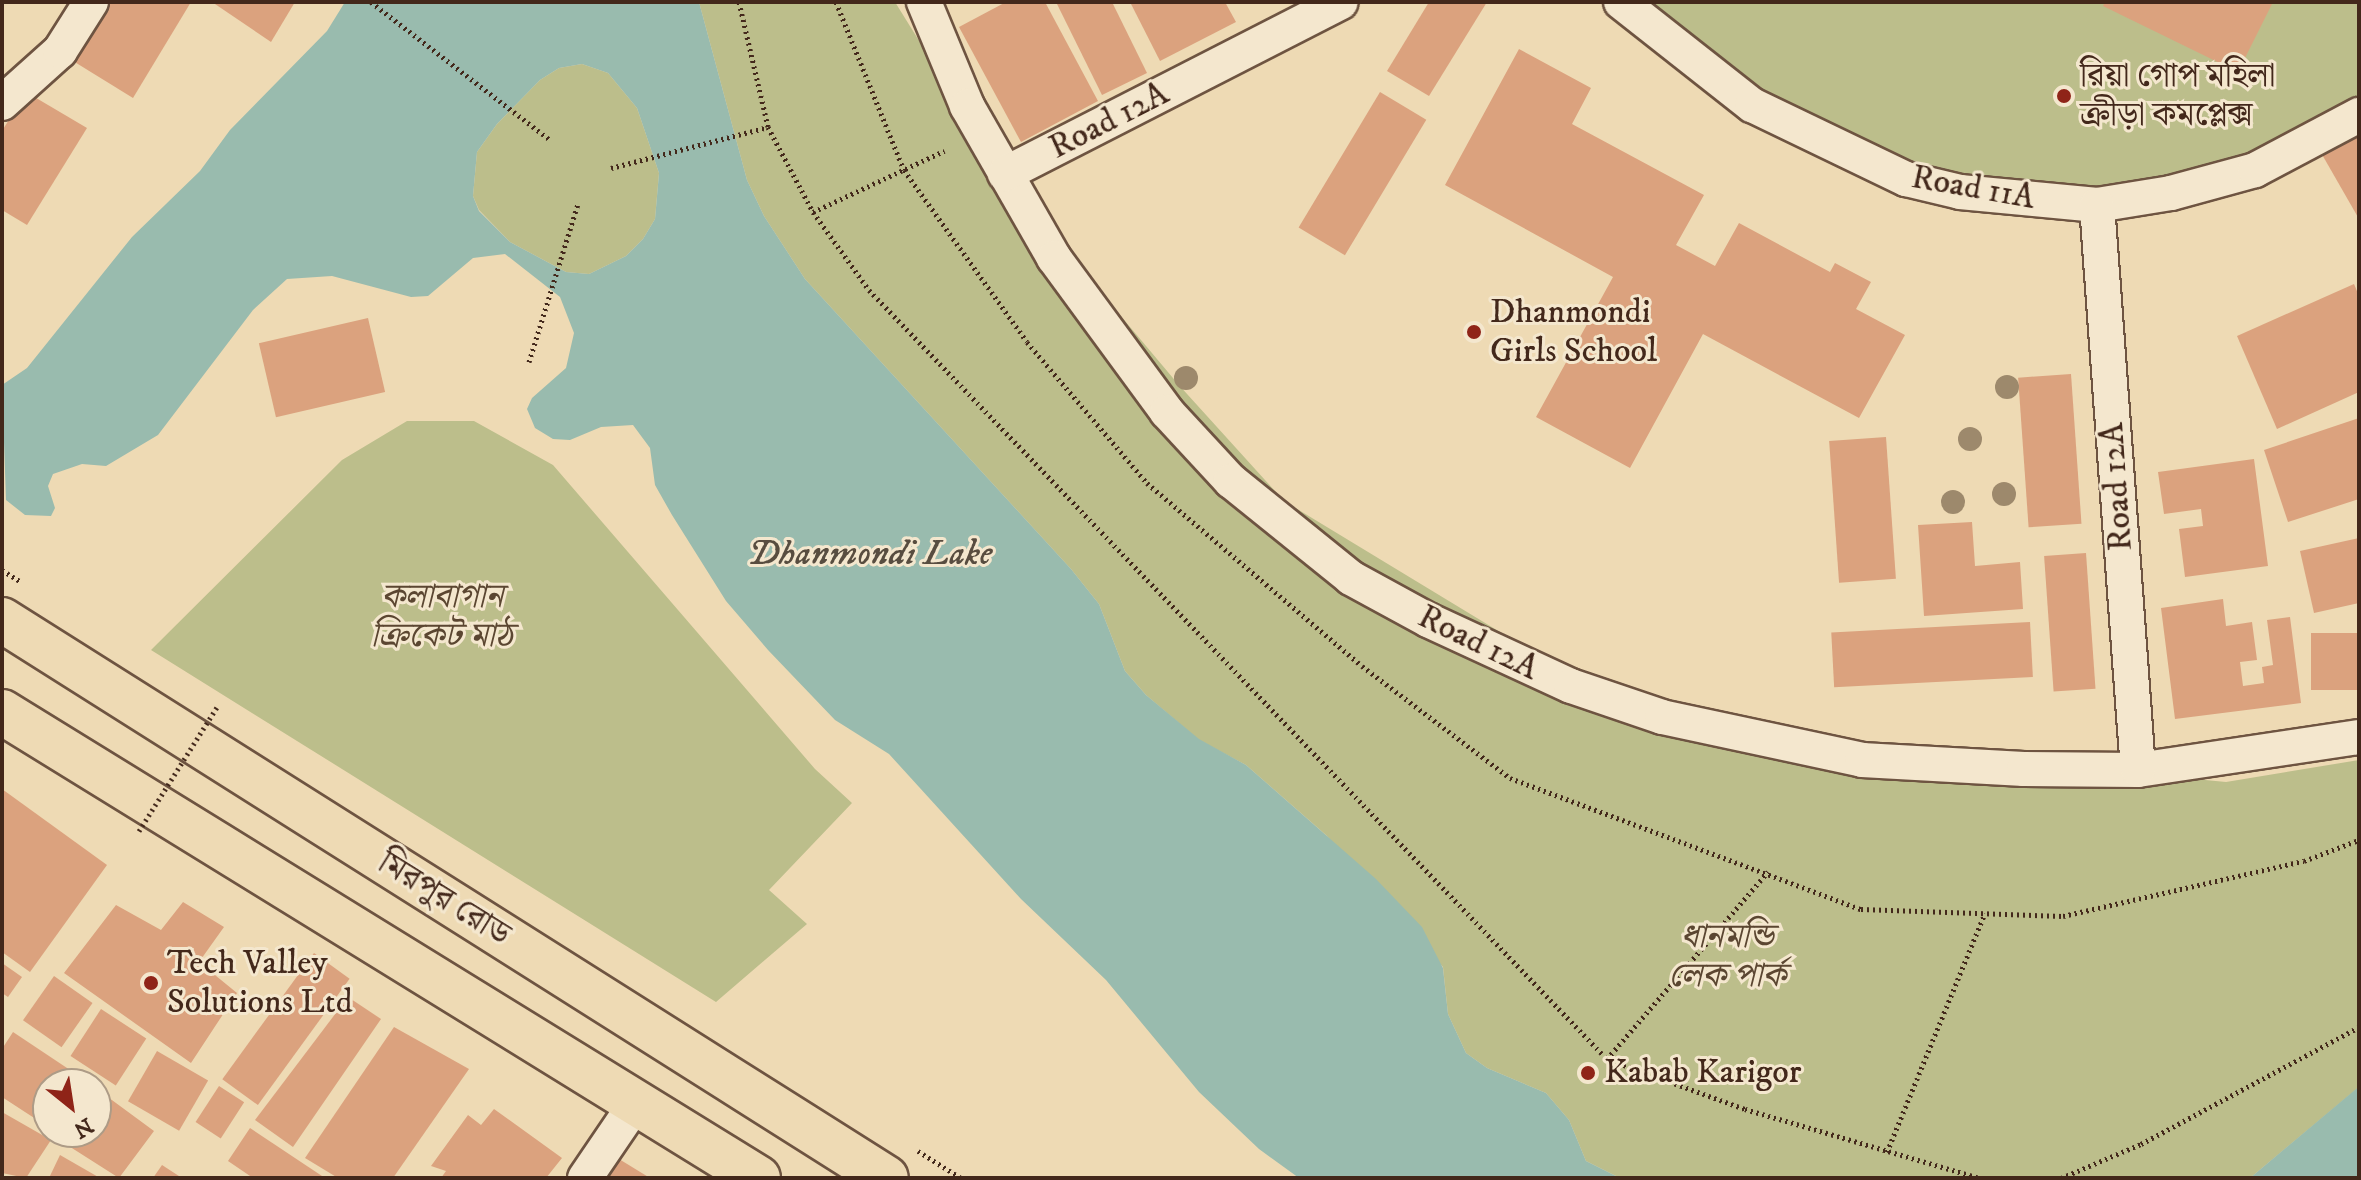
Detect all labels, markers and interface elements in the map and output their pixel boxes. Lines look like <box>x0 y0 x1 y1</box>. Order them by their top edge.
place label: রিয়া গোপ মহিলা ক্রীড়া কমপ্লেক্স <box>2080 56 2275 136</box>
street label: Road 12A <box>1042 74 1176 168</box>
marker: রিয়া গোপ মহিলা ক্রীড়া কমপ্লেক্স <box>2055 87 2073 105</box>
street label: Road 11A <box>1908 157 2038 219</box>
place label: Dhanmondi Girls School <box>1490 292 1657 372</box>
marker: Dhanmondi Girls School <box>1465 323 1483 341</box>
street label: Road 12A <box>2092 421 2142 553</box>
water label: Dhanmondi Lake <box>748 532 992 576</box>
park label: কলাবাগান ক্রিকেট মাঠ <box>371 577 513 656</box>
street label: Road 12A <box>1411 596 1545 690</box>
street label: মিরপুর রোড <box>371 843 517 955</box>
park label: ধানমন্ডি লেক পার্ক <box>1668 917 1786 996</box>
place label: Tech Valley Solutions Ltd <box>167 943 353 1022</box>
marker: Tech Valley Solutions Ltd <box>142 974 160 992</box>
place label: Kabab Karigor <box>1604 1053 1801 1093</box>
marker: Kabab Karigor <box>1579 1064 1597 1082</box>
north arrow <box>32 1068 112 1148</box>
text: N <box>69 1111 98 1144</box>

